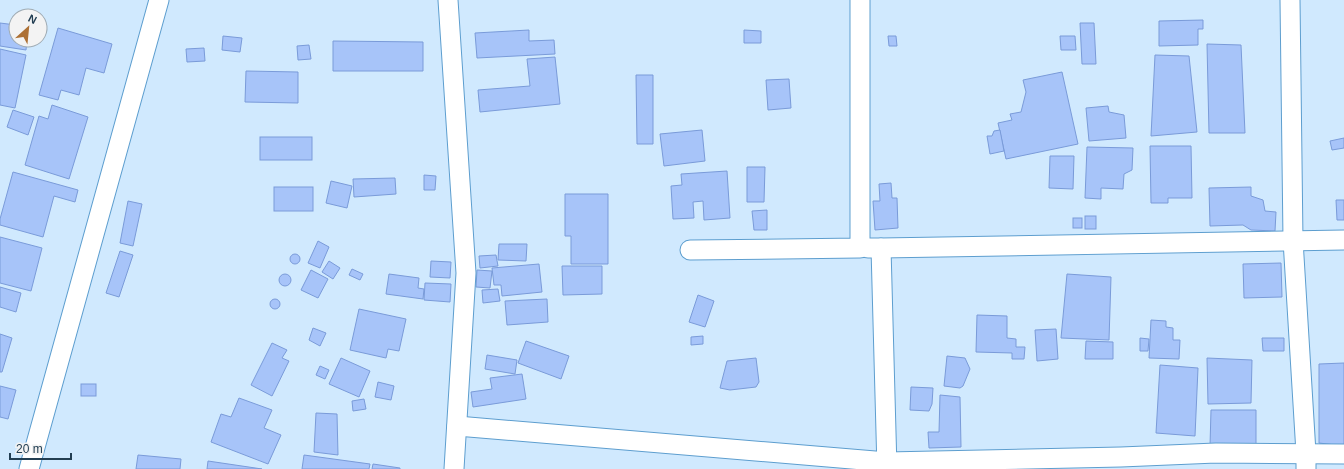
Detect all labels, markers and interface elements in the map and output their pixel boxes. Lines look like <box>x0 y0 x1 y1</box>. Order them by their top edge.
north arrow <box>8 8 48 48</box>
text: N <box>26 12 39 26</box>
scale bar <box>10 435 71 461</box>
text: 20 m <box>16 442 43 456</box>

